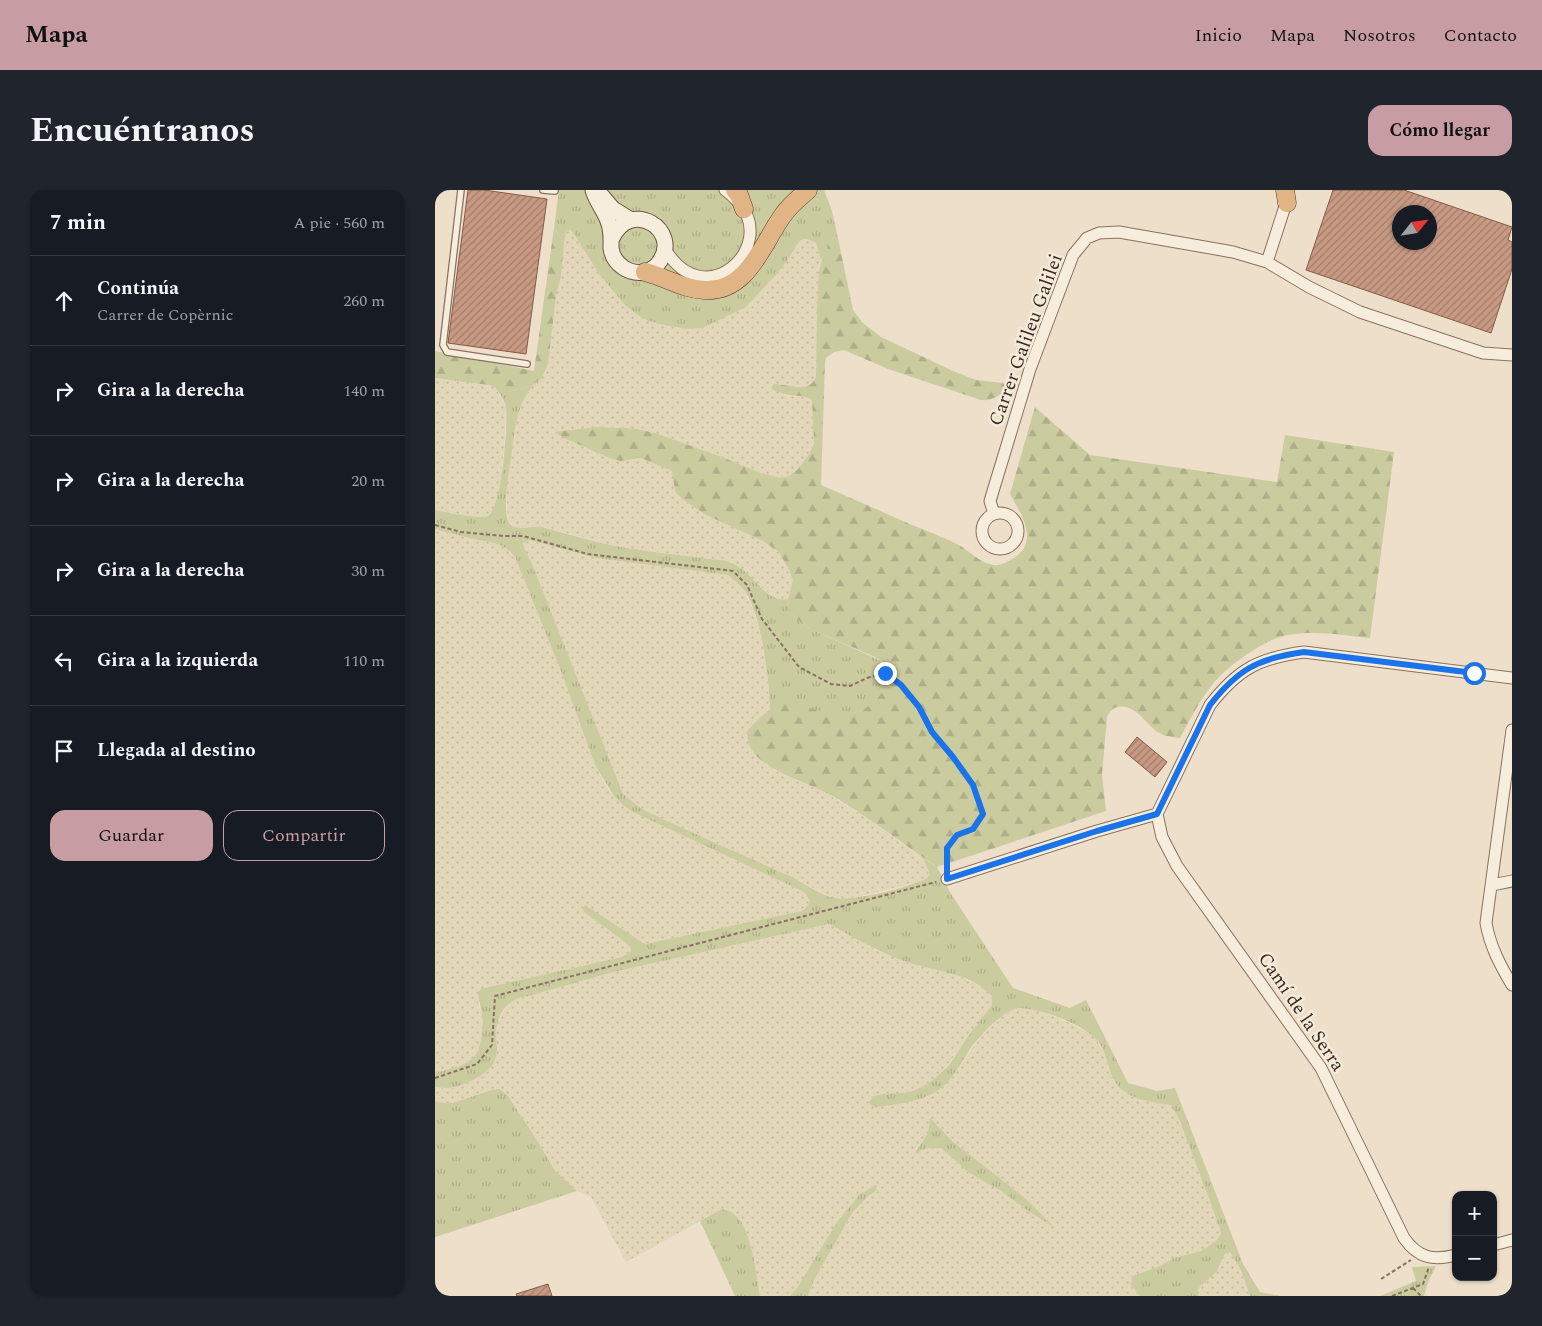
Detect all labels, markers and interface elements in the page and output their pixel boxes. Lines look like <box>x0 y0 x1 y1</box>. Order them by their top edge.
text: Mapa <box>25 17 88 53</box>
text: Inicio <box>1195 22 1242 49</box>
text: Mapa <box>1270 22 1315 49</box>
text: Nosotros <box>1343 22 1416 49</box>
text: Contacto <box>1444 22 1517 49</box>
text: Encuéntranos <box>30 104 255 157</box>
button: Cómo llegar <box>1368 105 1512 156</box>
north arrow <box>1392 205 1437 250</box>
text: 7 min <box>50 207 106 239</box>
text: A pie · 560 m <box>293 211 385 235</box>
street label: Carrer Galileu Galilei <box>981 250 1071 430</box>
text: Continúa <box>97 274 179 303</box>
icon: ahead <box>50 287 78 315</box>
text: 260 m <box>343 289 385 313</box>
text: Carrer de Copèrnic <box>97 303 233 327</box>
text: Gira a la derecha <box>97 376 244 405</box>
icon: right <box>50 377 78 405</box>
text: 140 m <box>343 379 385 403</box>
text: Gira a la derecha <box>97 466 244 495</box>
icon: right <box>50 467 78 495</box>
text: 20 m <box>351 469 385 493</box>
text: Gira a la derecha <box>97 556 244 585</box>
icon: right <box>50 557 78 585</box>
text: 30 m <box>351 559 385 583</box>
text: Gira a la izquierda <box>97 646 258 675</box>
icon: left <box>50 647 78 675</box>
text: 110 m <box>343 649 385 673</box>
route end <box>874 662 897 685</box>
route start <box>1463 662 1486 685</box>
text: Llegada al destino <box>97 736 256 765</box>
icon: arrive <box>50 737 78 765</box>
button: Guardar <box>50 810 213 861</box>
button: Compartir <box>223 810 385 861</box>
street label: Camí de la Serra <box>1250 946 1352 1078</box>
map controls <box>1452 1191 1497 1281</box>
button: + <box>1452 1191 1497 1236</box>
button: − <box>1452 1236 1497 1281</box>

